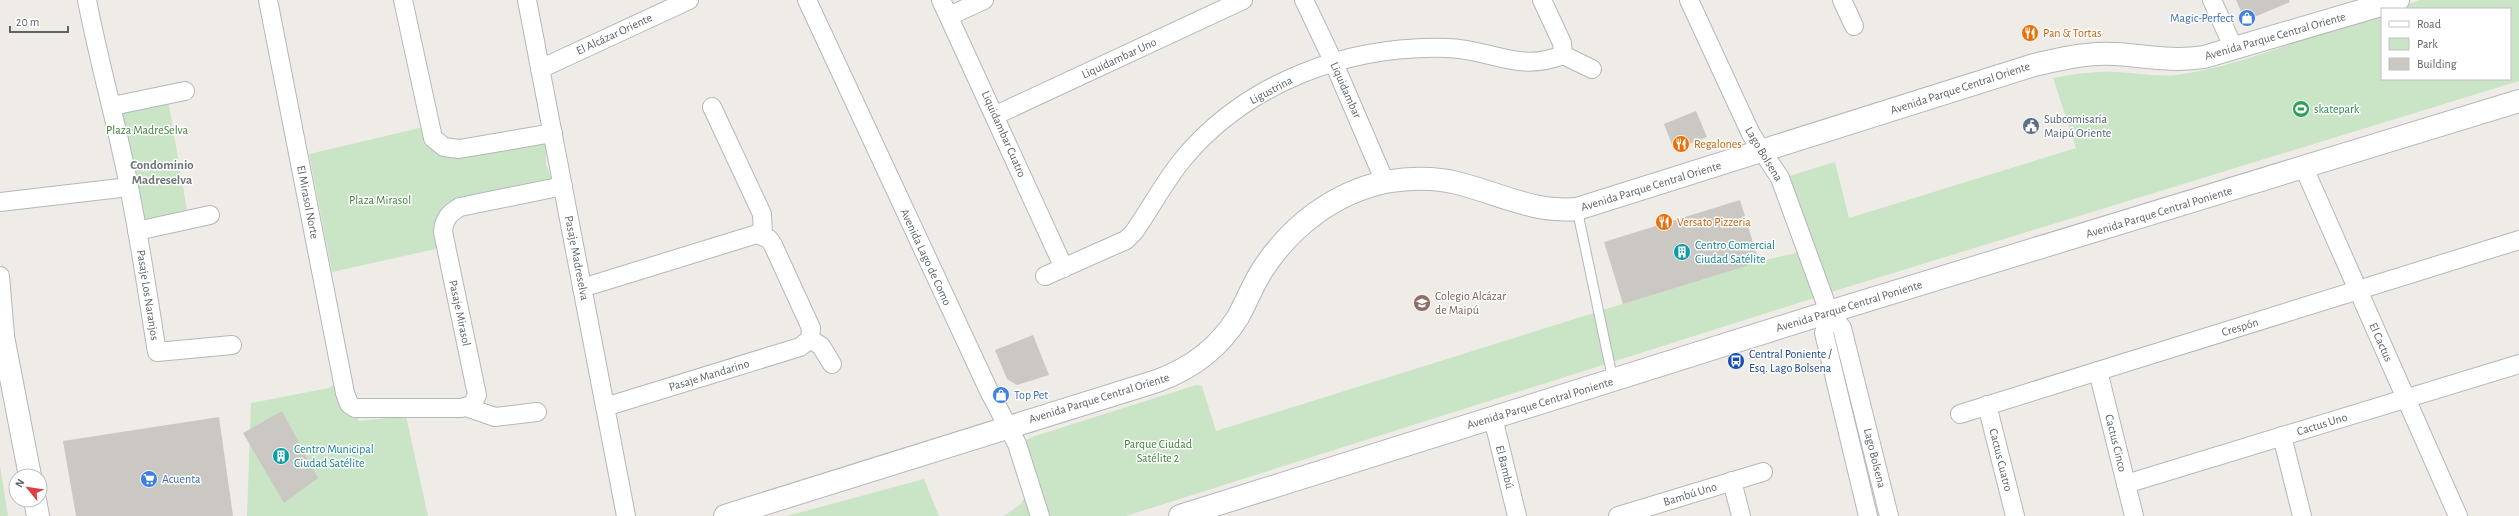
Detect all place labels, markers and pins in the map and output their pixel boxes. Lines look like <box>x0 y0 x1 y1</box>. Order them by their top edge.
shop icon: Magic-Perfect <box>2237 8 2257 28</box>
place label: Magic-Perfect <box>2170 12 2234 24</box>
restaurant icon: Pan & Tortas <box>2020 23 2040 43</box>
place label: Pan & Tortas <box>2043 27 2101 39</box>
sports icon: skatepark <box>2291 99 2311 119</box>
place label: skatepark <box>2314 103 2360 115</box>
place label: Subcomisaría Maipú Oriente <box>2044 113 2111 139</box>
public building icon: Subcomisaría Maipú Oriente <box>2021 116 2041 136</box>
restaurant icon: Regalones <box>1671 134 1691 154</box>
place label: Regalones <box>1694 138 1742 150</box>
restaurant icon: Versato Pizzeria <box>1654 212 1674 232</box>
place label: Versato Pizzeria <box>1677 216 1751 228</box>
place label: Centro Comercial Ciudad Satélite <box>1695 239 1775 265</box>
building icon: Centro Comercial Ciudad Satélite <box>1672 242 1692 262</box>
place label: Colegio Alcázar de Maipú <box>1435 290 1506 316</box>
school or university icon: Colegio Alcázar de Maipú <box>1412 293 1432 313</box>
place label: Central Poniente / Esq. Lago Bolsena <box>1749 348 1832 374</box>
bus stop icon: Central Poniente / Esq. Lago Bolsena <box>1726 351 1746 371</box>
shop icon: Top Pet <box>991 385 1011 405</box>
place label: Top Pet <box>1014 389 1048 401</box>
place label: Centro Municipal Ciudad Satélite <box>294 443 374 469</box>
building icon: Centro Municipal Ciudad Satélite <box>271 446 291 466</box>
supermarket icon: Acuenta <box>139 469 159 489</box>
place label: Acuenta <box>162 473 201 485</box>

